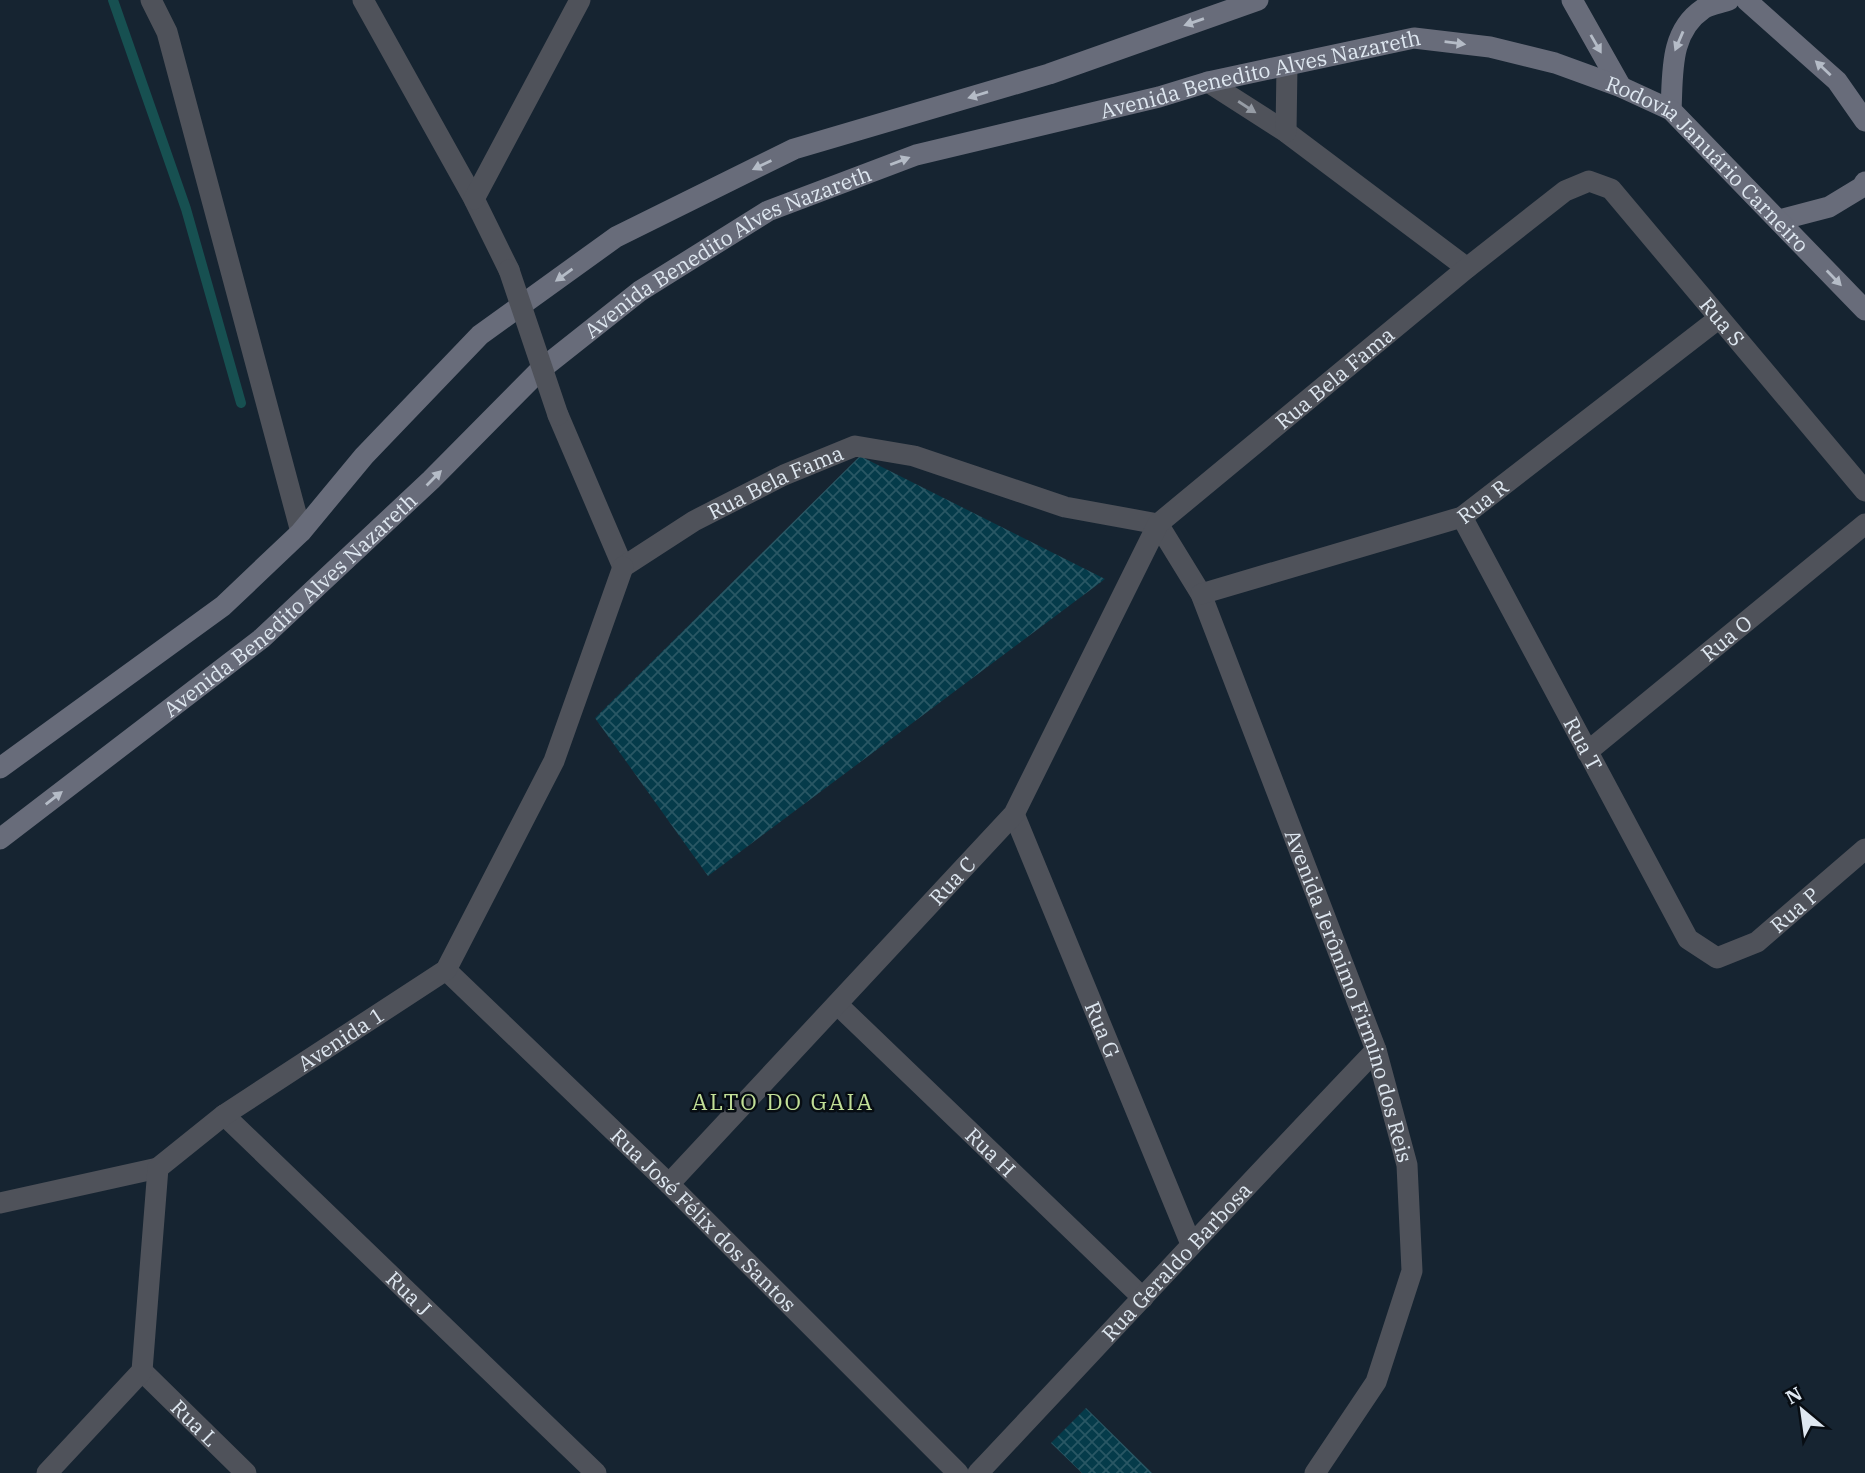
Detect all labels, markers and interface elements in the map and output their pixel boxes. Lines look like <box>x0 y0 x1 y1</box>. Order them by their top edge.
one-way arrow <box>1183 17 1204 28</box>
street label: Avenida Benedito Alves Nazareth <box>1097 23 1423 125</box>
one-way arrow <box>1673 30 1684 51</box>
one-way arrow <box>1590 34 1602 54</box>
one-way arrow <box>1444 37 1466 48</box>
one-way arrow <box>1814 60 1832 76</box>
street label: Rodovia Januário Carneiro <box>1602 69 1815 258</box>
one-way arrow <box>967 90 988 100</box>
one-way arrow <box>1237 101 1257 114</box>
one-way arrow <box>889 156 910 167</box>
street label: Avenida Benedito Alves Nazareth <box>578 159 875 344</box>
one-way arrow <box>752 160 772 171</box>
one-way arrow <box>555 268 573 282</box>
one-way arrow <box>1826 269 1842 286</box>
street label: Rua S <box>1694 291 1751 352</box>
street label: Rua Bela Fama <box>1269 320 1400 435</box>
street label: Rua Bela Fama <box>703 438 847 526</box>
one-way arrow <box>425 469 442 486</box>
street label: Rua R <box>1451 473 1514 530</box>
street label: Avenida Benedito Alves Nazareth <box>157 487 423 723</box>
street label: Rua O <box>1695 609 1758 667</box>
street label: Rua T <box>1558 712 1609 775</box>
one-way arrow <box>45 791 63 805</box>
street label: Avenida Jerônimo Firmino dos Reis <box>1279 825 1420 1166</box>
street label: Rua C <box>922 850 982 911</box>
street label: Rua P <box>1764 881 1825 939</box>
street label: Rua G <box>1079 997 1127 1062</box>
street label: Avenida 1 <box>292 1000 389 1077</box>
district label: ALTO DO GAIA <box>692 1086 874 1116</box>
street label: Rua H <box>960 1121 1022 1183</box>
street label: Rua José Félix dos Santos <box>605 1122 803 1318</box>
street label: Rua Geraldo Barbosa <box>1095 1176 1258 1347</box>
street label: Rua J <box>380 1265 438 1322</box>
north arrow <box>1767 1375 1837 1445</box>
text: N <box>1781 1381 1806 1409</box>
street label: Rua L <box>165 1393 225 1452</box>

